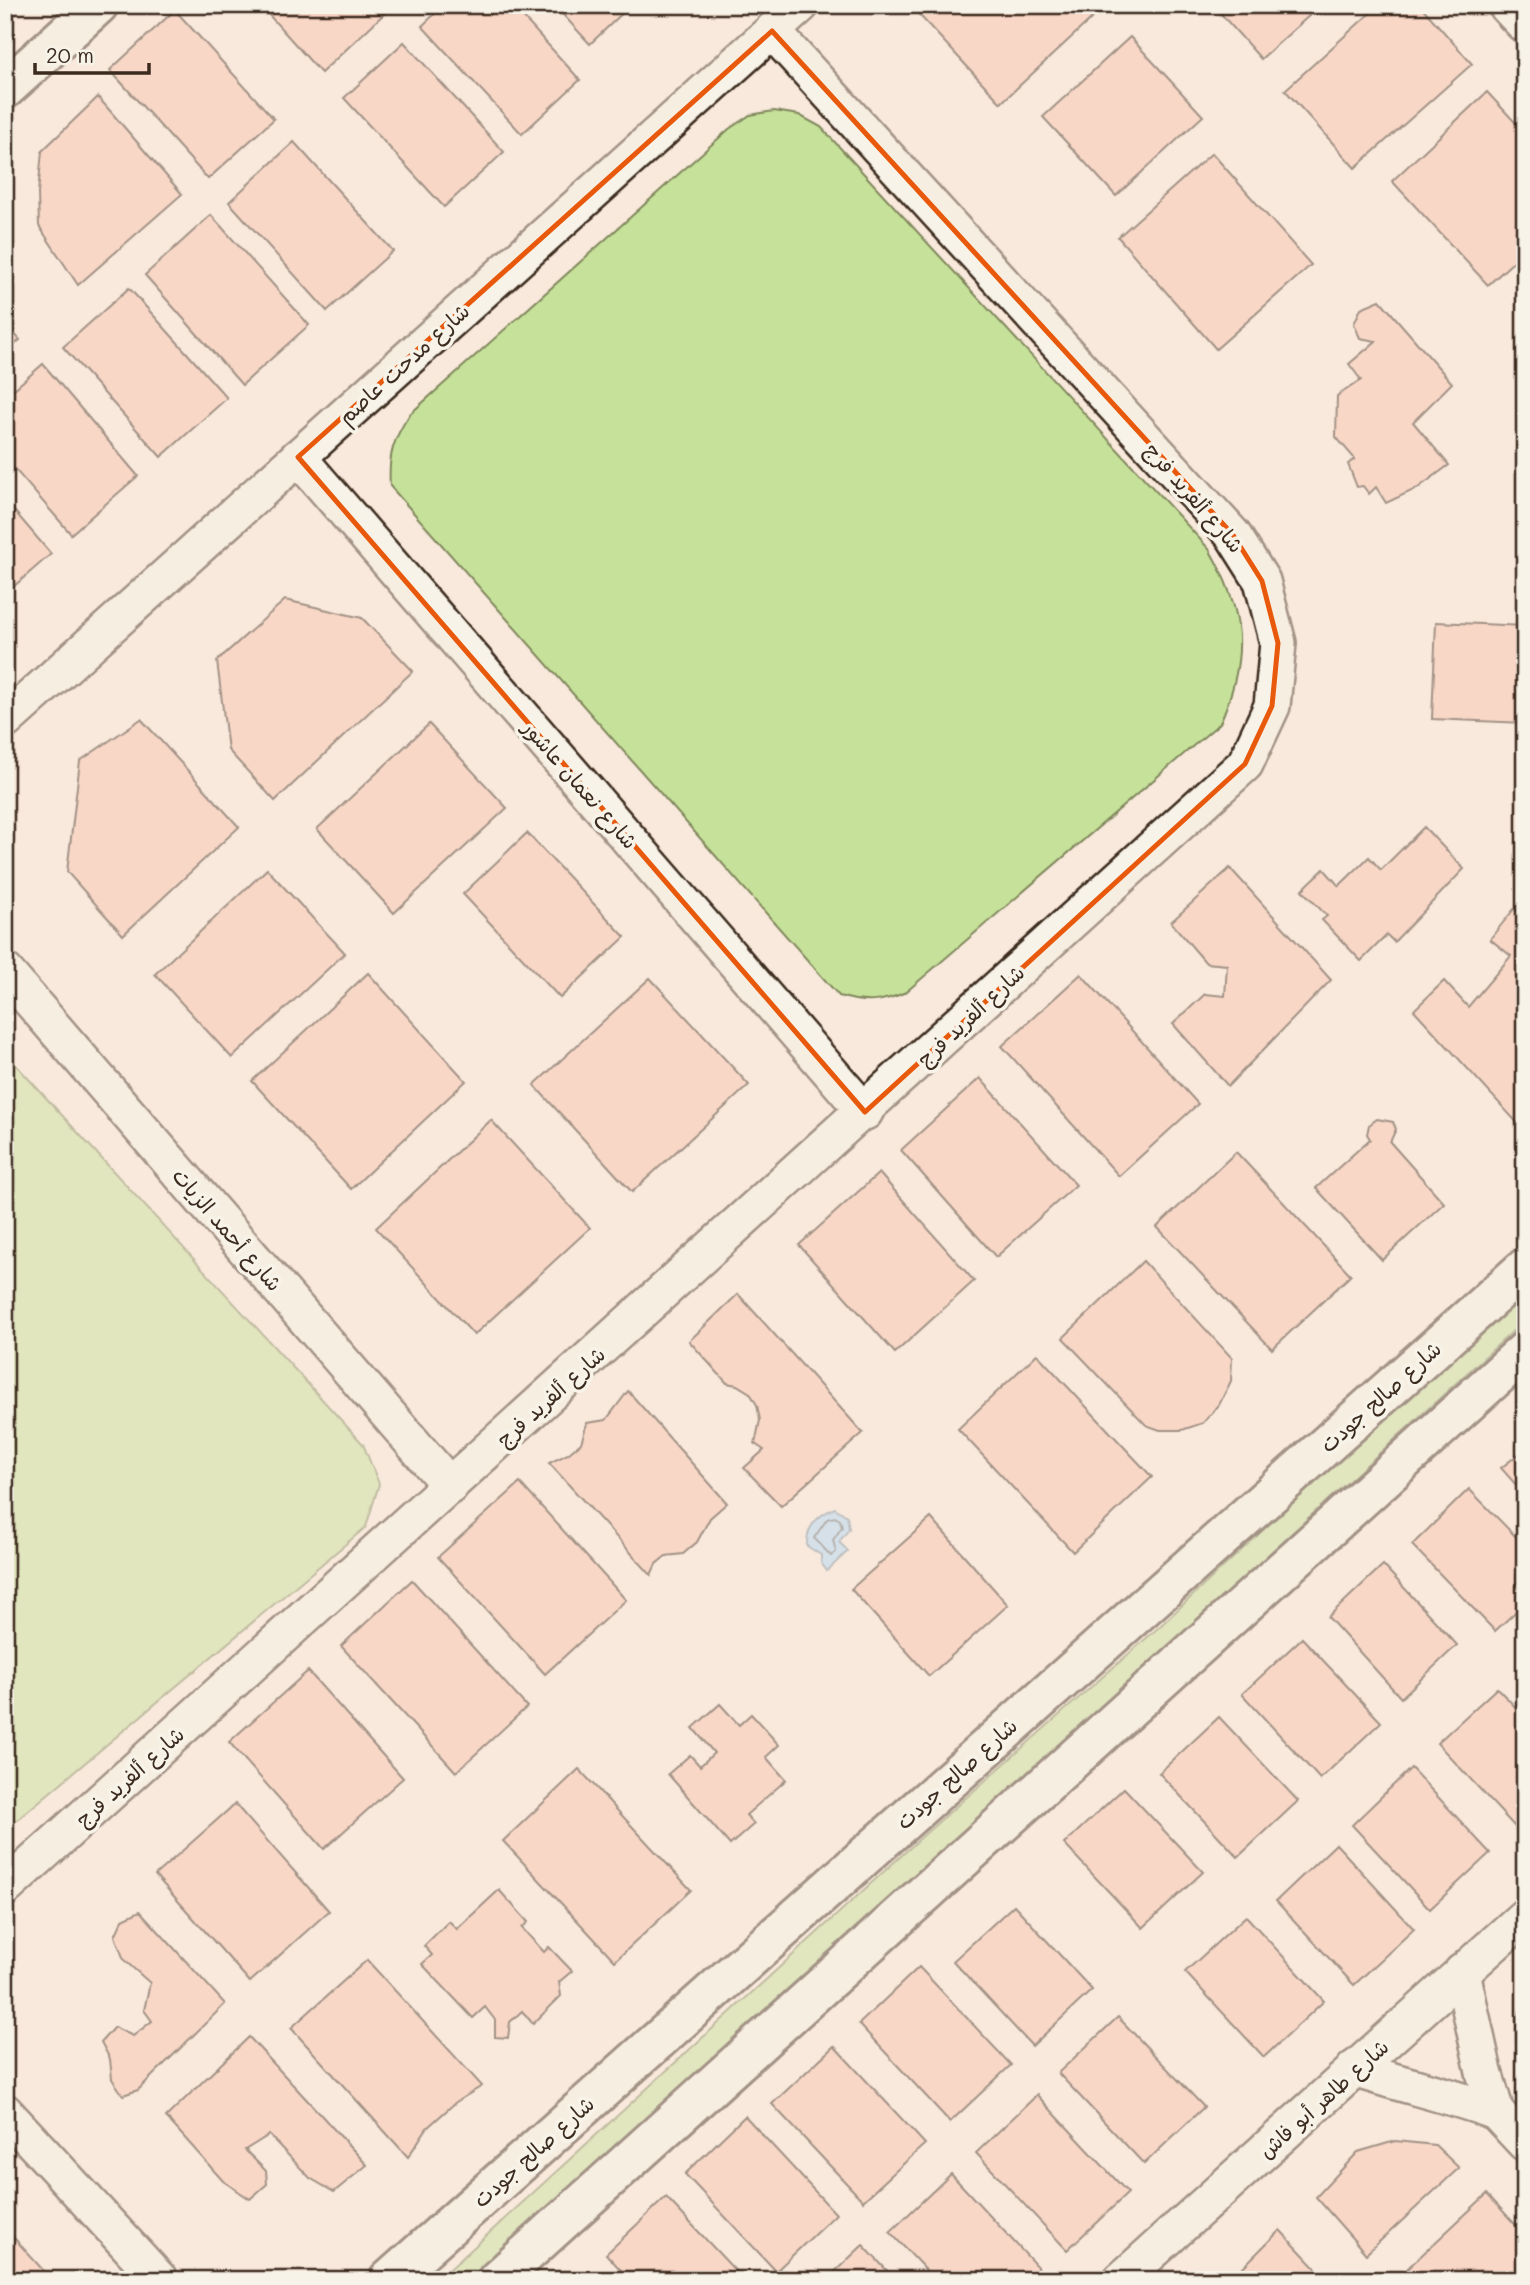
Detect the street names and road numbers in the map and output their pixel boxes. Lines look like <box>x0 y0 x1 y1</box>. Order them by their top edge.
street label: شارع مدحت عاصم <box>332 297 477 432</box>
street label: شارع ألفريد فرج <box>1137 436 1250 560</box>
street label: شارع نعمان عاشور <box>514 713 644 856</box>
street label: شارع ألفريد فرج <box>911 958 1031 1074</box>
street label: شارع أحمد الزيات <box>165 1162 289 1298</box>
street label: شارع صالح جودت <box>1314 1334 1448 1460</box>
street label: شارع ألفريد فرج <box>490 1340 612 1454</box>
street label: شارع صالح جودت <box>890 1711 1024 1837</box>
street label: شارع ألفريد فرج <box>69 1720 191 1834</box>
street label: شارع طاهر أبو فاش <box>1252 2032 1396 2166</box>
street label: شارع صالح جودت <box>467 2089 601 2215</box>

